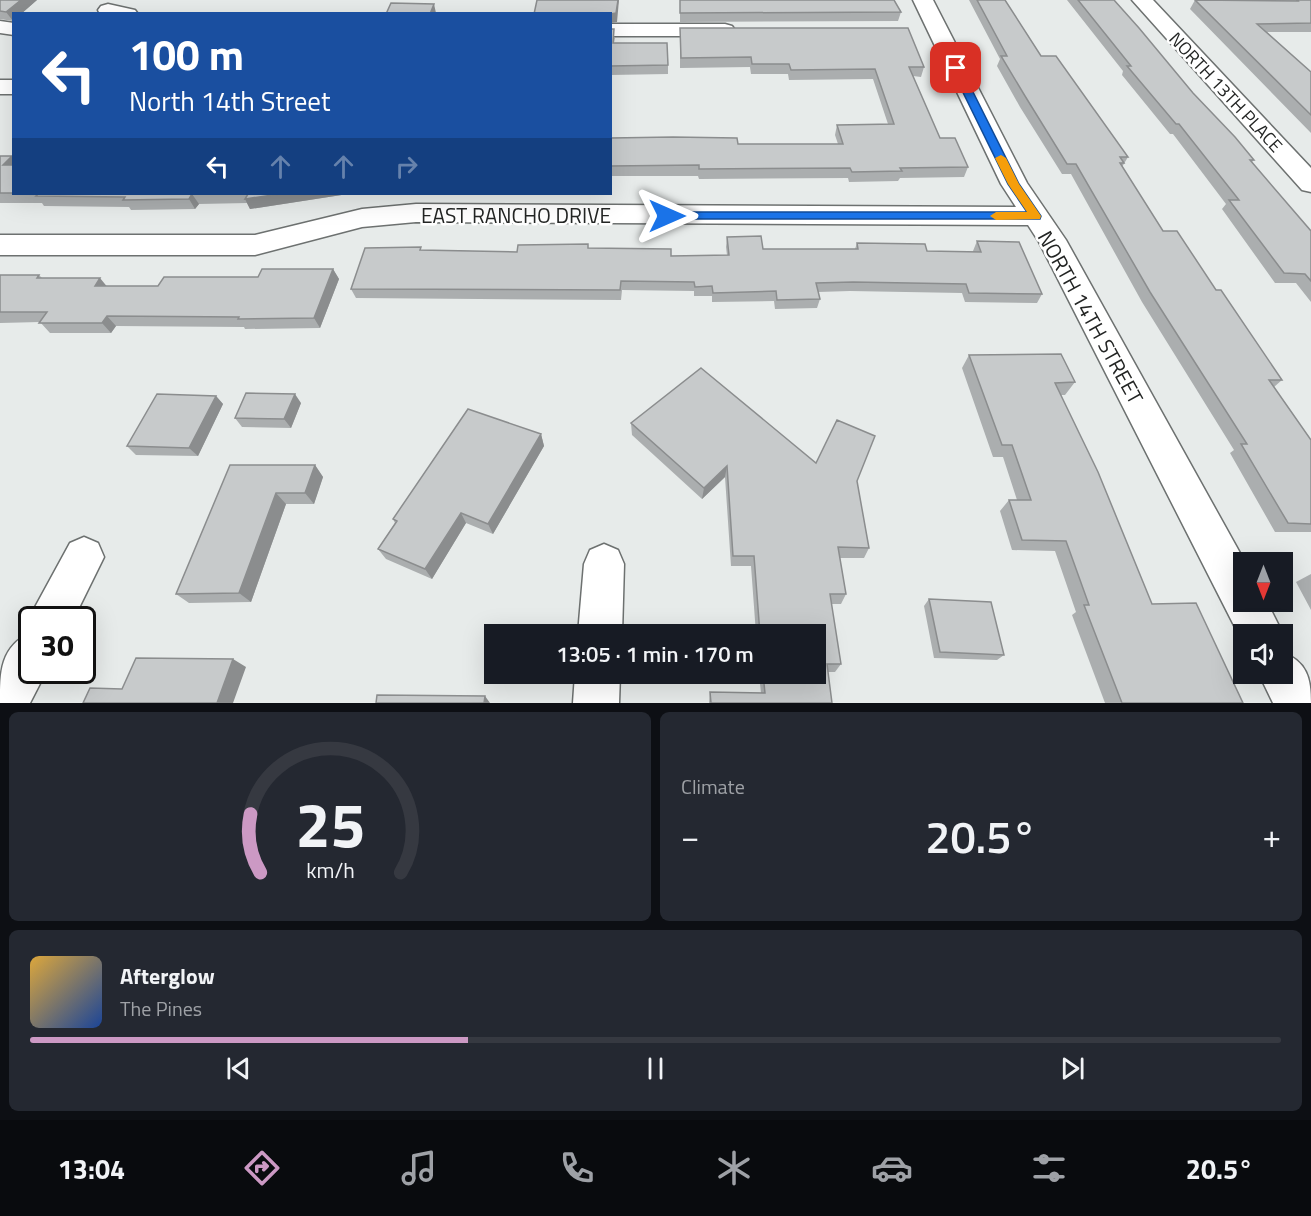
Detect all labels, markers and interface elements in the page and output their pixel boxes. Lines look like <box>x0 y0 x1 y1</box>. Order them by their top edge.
text: 100 m <box>129 22 244 86</box>
street label: NORTH 13TH PLACE <box>1163 26 1289 158</box>
icon: left <box>30 36 108 114</box>
pin <box>930 42 981 93</box>
icon: arrive <box>939 51 972 84</box>
text: North 14th Street <box>129 80 330 121</box>
icon: left <box>201 150 234 183</box>
icon: ahead <box>264 150 297 183</box>
icon: ahead <box>327 150 360 183</box>
icon: right <box>390 150 423 183</box>
position arrow <box>635 184 699 248</box>
street label: EAST RANCHO DRIVE <box>421 199 611 231</box>
street label: NORTH 14TH STREET <box>1030 225 1152 409</box>
north arrow <box>1233 552 1293 612</box>
map controls <box>1233 552 1293 684</box>
speed limit sign: 30 <box>18 606 96 684</box>
button: sound <box>1233 624 1293 684</box>
text: 13:05 · 1 min · 170 m <box>556 637 754 671</box>
text: Climate <box>681 771 745 802</box>
text: 25 <box>295 776 365 871</box>
text: 20.5° <box>925 802 1037 870</box>
text: − <box>681 811 699 861</box>
text: + <box>1263 811 1281 861</box>
text: km/h <box>306 855 354 887</box>
text: Afterglow <box>120 959 215 993</box>
text: The Pines <box>120 993 202 1024</box>
icon: previous <box>222 1052 255 1085</box>
icon: pause <box>639 1052 672 1085</box>
icon: next <box>1056 1052 1089 1085</box>
icon: directions <box>241 1147 283 1189</box>
icon: music <box>398 1147 440 1189</box>
icon: phone <box>556 1147 598 1189</box>
icon: climate <box>713 1147 755 1189</box>
icon: car <box>871 1147 913 1189</box>
icon: filters <box>1028 1147 1070 1189</box>
text: 13:04 <box>58 1148 125 1189</box>
text: 20.5° <box>1186 1148 1253 1189</box>

